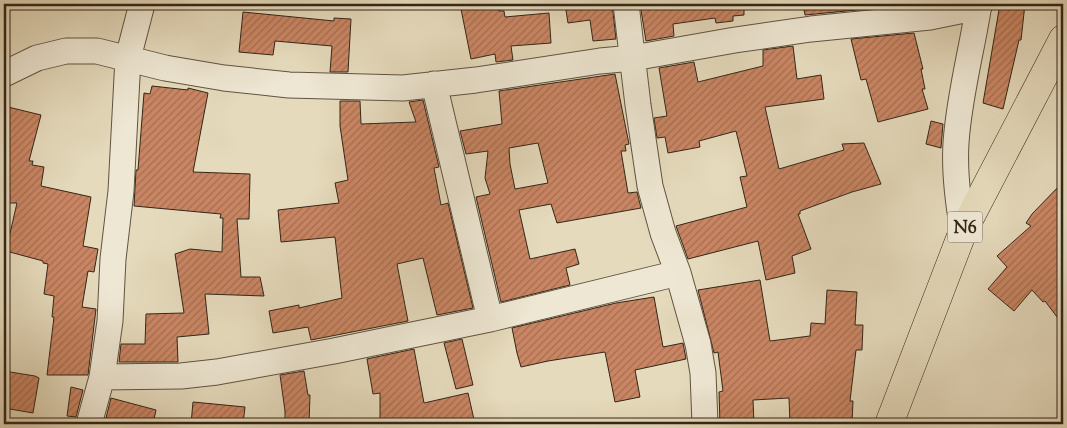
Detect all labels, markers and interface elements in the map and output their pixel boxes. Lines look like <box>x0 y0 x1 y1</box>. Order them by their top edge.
road number: N6 <box>948 212 982 242</box>

